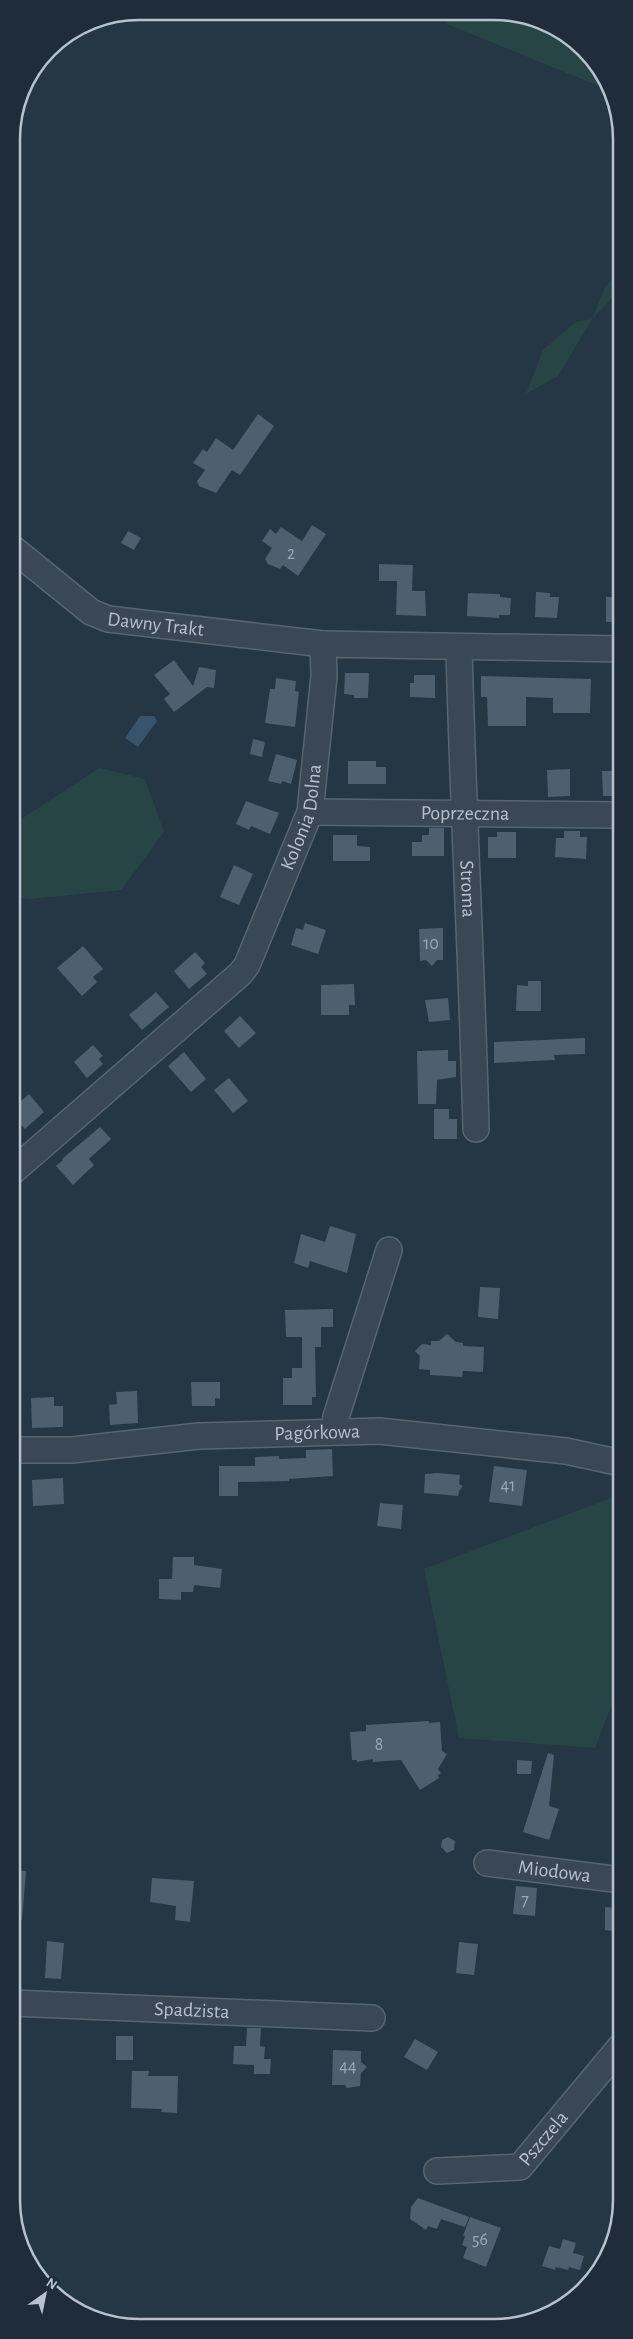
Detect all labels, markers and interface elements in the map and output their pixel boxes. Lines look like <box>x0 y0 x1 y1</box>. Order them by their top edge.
house number: 2 <box>287 545 295 563</box>
street label: Dawny Trakt <box>106 609 205 640</box>
street label: Kolonia Dolna <box>277 763 325 873</box>
street label: Poprzeczna <box>421 803 509 824</box>
street label: Stroma <box>456 860 479 918</box>
house number: 10 <box>423 935 439 953</box>
street label: Pagórkowa <box>274 1422 360 1444</box>
house number: 41 <box>501 1477 515 1495</box>
house number: 8 <box>375 1736 383 1754</box>
street label: Miodowa <box>517 1857 592 1886</box>
house number: 7 <box>521 1892 529 1910</box>
street label: Spadzista <box>154 1999 230 2022</box>
house number: 44 <box>339 2058 357 2076</box>
street label: Pszczela <box>515 2107 572 2170</box>
house number: 56 <box>472 2231 488 2249</box>
north arrow <box>20 2269 70 2319</box>
text: N <box>44 2275 59 2292</box>

